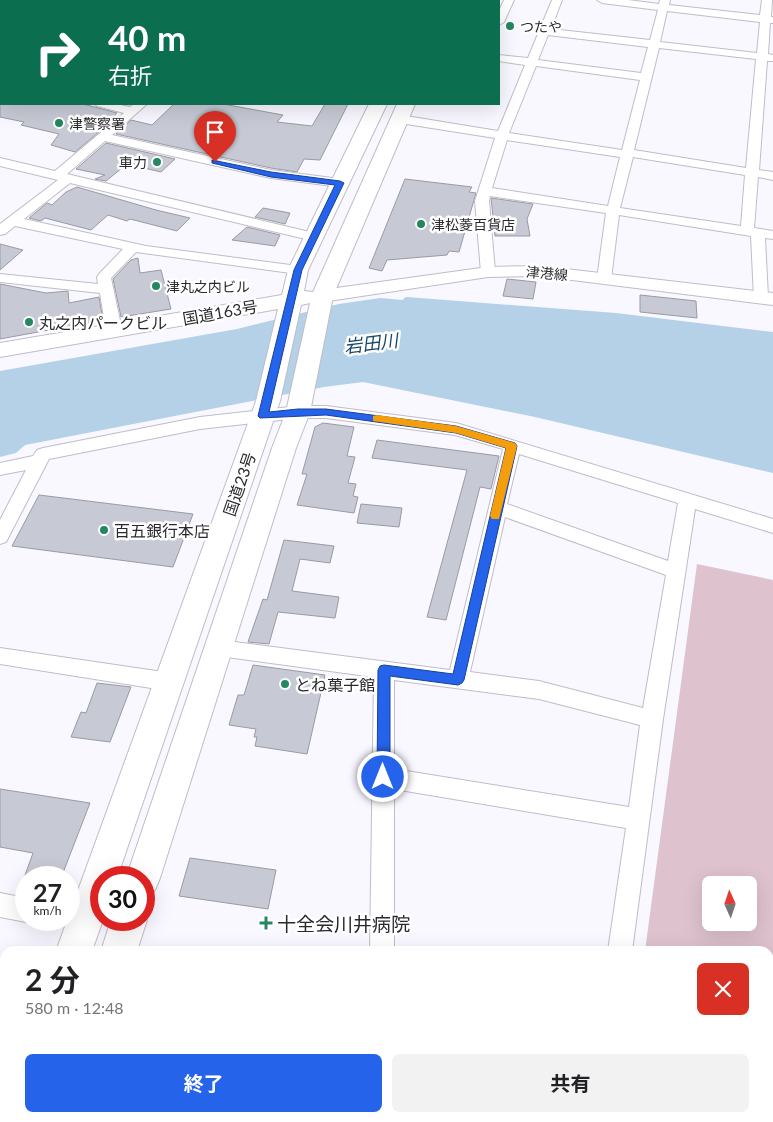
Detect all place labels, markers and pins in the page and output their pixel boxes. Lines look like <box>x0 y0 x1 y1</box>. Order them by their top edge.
place label: つたや <box>520 18 562 35</box>
marker: つたや <box>504 20 516 32</box>
pin <box>194 111 236 162</box>
place label: 津警察署 <box>69 115 125 132</box>
marker: 津警察署 <box>53 117 65 129</box>
place label: 車力 <box>119 154 147 171</box>
marker: 車力 <box>151 156 163 168</box>
place label: 津松菱百貨店 <box>431 216 515 233</box>
marker: 津松菱百貨店 <box>415 218 427 230</box>
place label: 津丸之内ビル <box>166 278 250 295</box>
marker: 津丸之内ビル <box>150 280 162 292</box>
place label: 丸之内パークビル <box>39 313 167 332</box>
marker: 丸之内パークビル <box>23 316 35 328</box>
place label: 百五銀行本店 <box>114 521 210 540</box>
marker: 百五銀行本店 <box>98 524 110 536</box>
place label: とね菓子館 <box>295 675 375 694</box>
marker: とね菓子館 <box>279 678 291 690</box>
place label: 十全会川井病院 <box>277 912 410 935</box>
marker: 十全会川井病院 <box>259 916 273 930</box>

